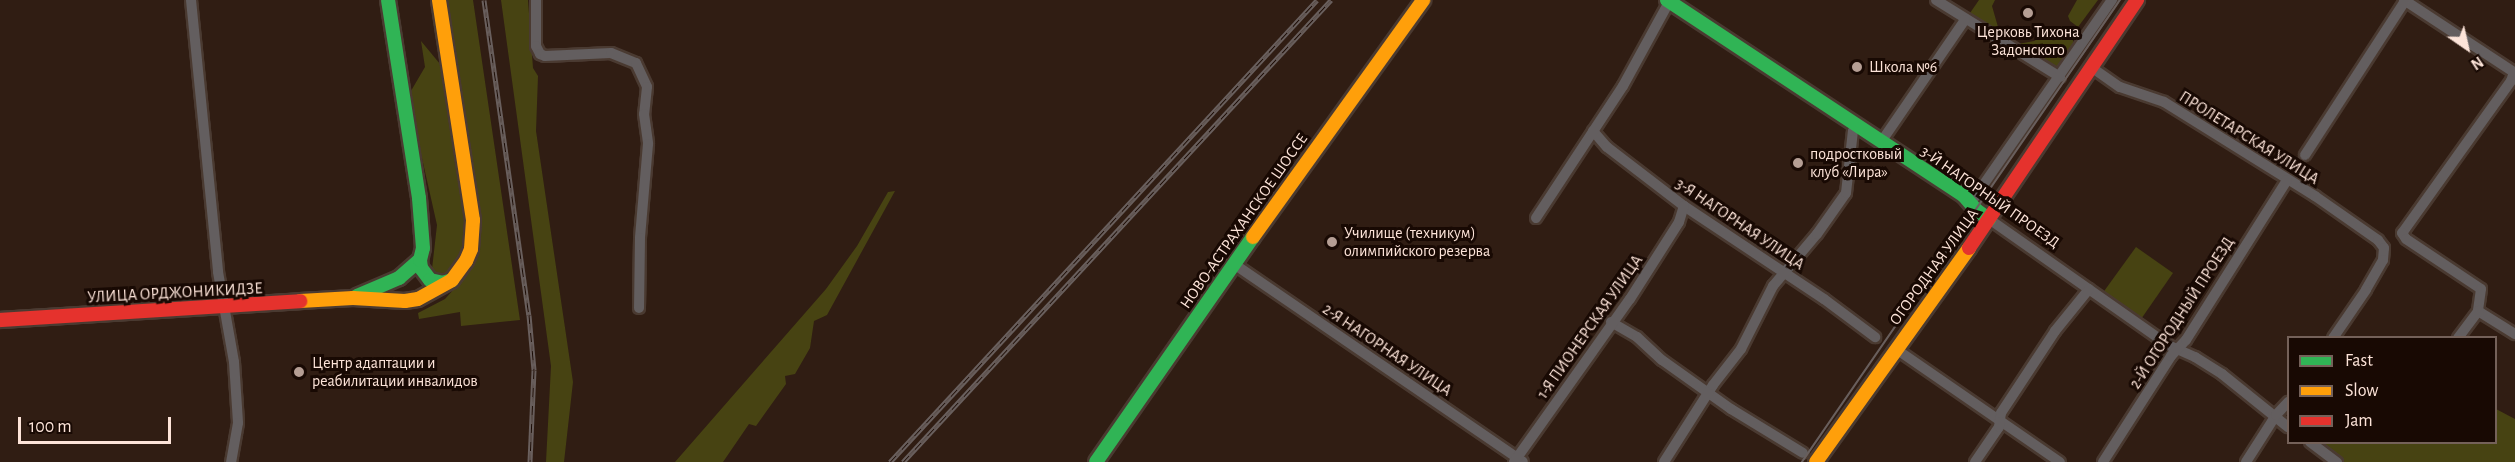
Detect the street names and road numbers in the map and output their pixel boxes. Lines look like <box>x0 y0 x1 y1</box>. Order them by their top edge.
street label: ПРОЛЕТАРСКАЯ УЛИЦА <box>2176 87 2322 189</box>
street label: НОВО-АСТРАХАНСКОЕ ШОССЕ <box>1176 129 1312 313</box>
street label: 3-Й НАГОРНЫЙ ПРОЕЗД <box>1917 142 2063 252</box>
street label: 3-Я НАГОРНАЯ УЛИЦА <box>1672 174 1808 274</box>
street label: ОГОРОДНАЯ УЛИЦА <box>1885 205 1983 329</box>
street label: 2-Й ОГОРОДНЫЙ ПРОЕЗД <box>2126 233 2238 393</box>
street label: 1-Я ПИОНЕРСКАЯ УЛИЦА <box>1533 251 1647 403</box>
street label: УЛИЦА ОРДЖОНИКИДЗЕ <box>87 279 263 307</box>
street label: 2-Я НАГОРНАЯ УЛИЦА <box>1319 300 1455 400</box>

